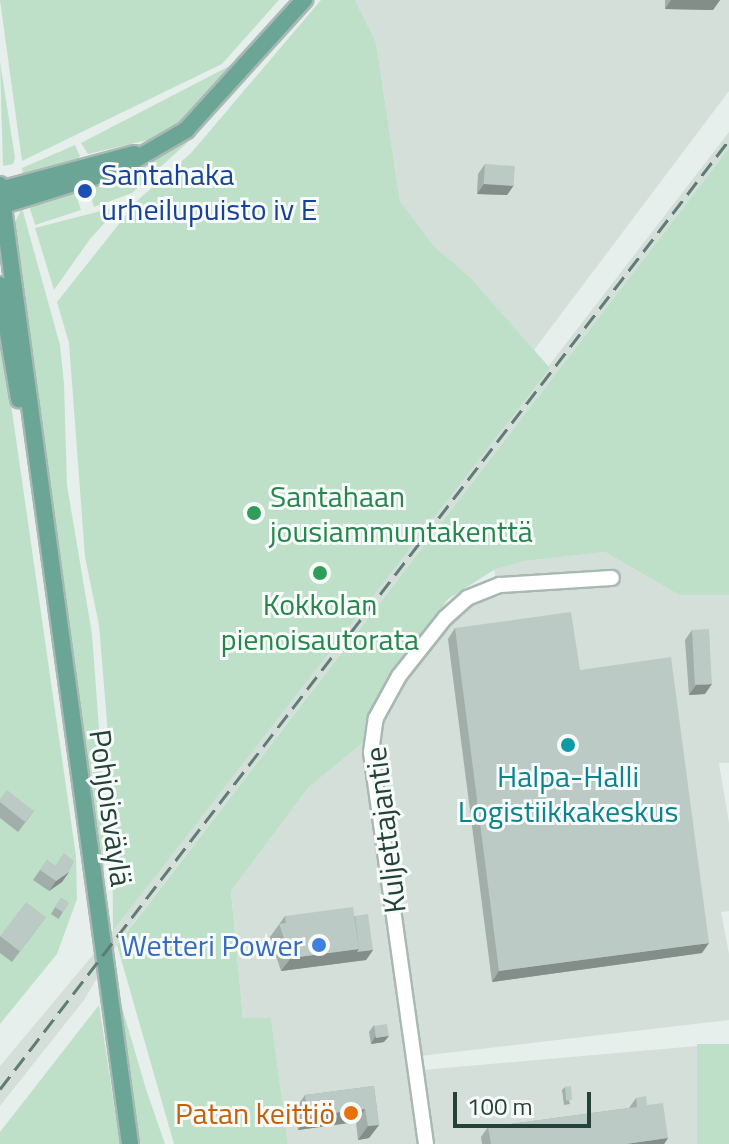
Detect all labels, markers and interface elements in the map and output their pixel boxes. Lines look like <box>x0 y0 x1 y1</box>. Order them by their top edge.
place label: Santahaka urheilupuisto iv E <box>101 156 317 226</box>
marker: Santahaka urheilupuisto iv E <box>76 182 94 200</box>
place label: Santahaan jousiammuntakenttä <box>270 478 533 548</box>
marker: Santahaan jousiammuntakenttä <box>245 504 263 522</box>
marker: Kokkolan pienoisautorata <box>311 564 329 582</box>
place label: Kokkolan pienoisautorata <box>221 586 419 656</box>
street label: Pohjoisväylä <box>82 727 140 889</box>
marker: Halpa-Halli Logistiikkakeskus <box>559 736 577 754</box>
street label: Kuljettajantie <box>357 745 413 915</box>
place label: Halpa-Halli Logistiikkakeskus <box>458 758 678 828</box>
place label: Wetteri Power <box>121 927 303 963</box>
marker: Wetteri Power <box>310 936 328 954</box>
scale bar <box>457 1076 595 1126</box>
text: 100 m <box>467 1088 533 1124</box>
place label: Patan keittiö <box>175 1095 335 1131</box>
marker: Patan keittiö <box>342 1104 360 1122</box>

